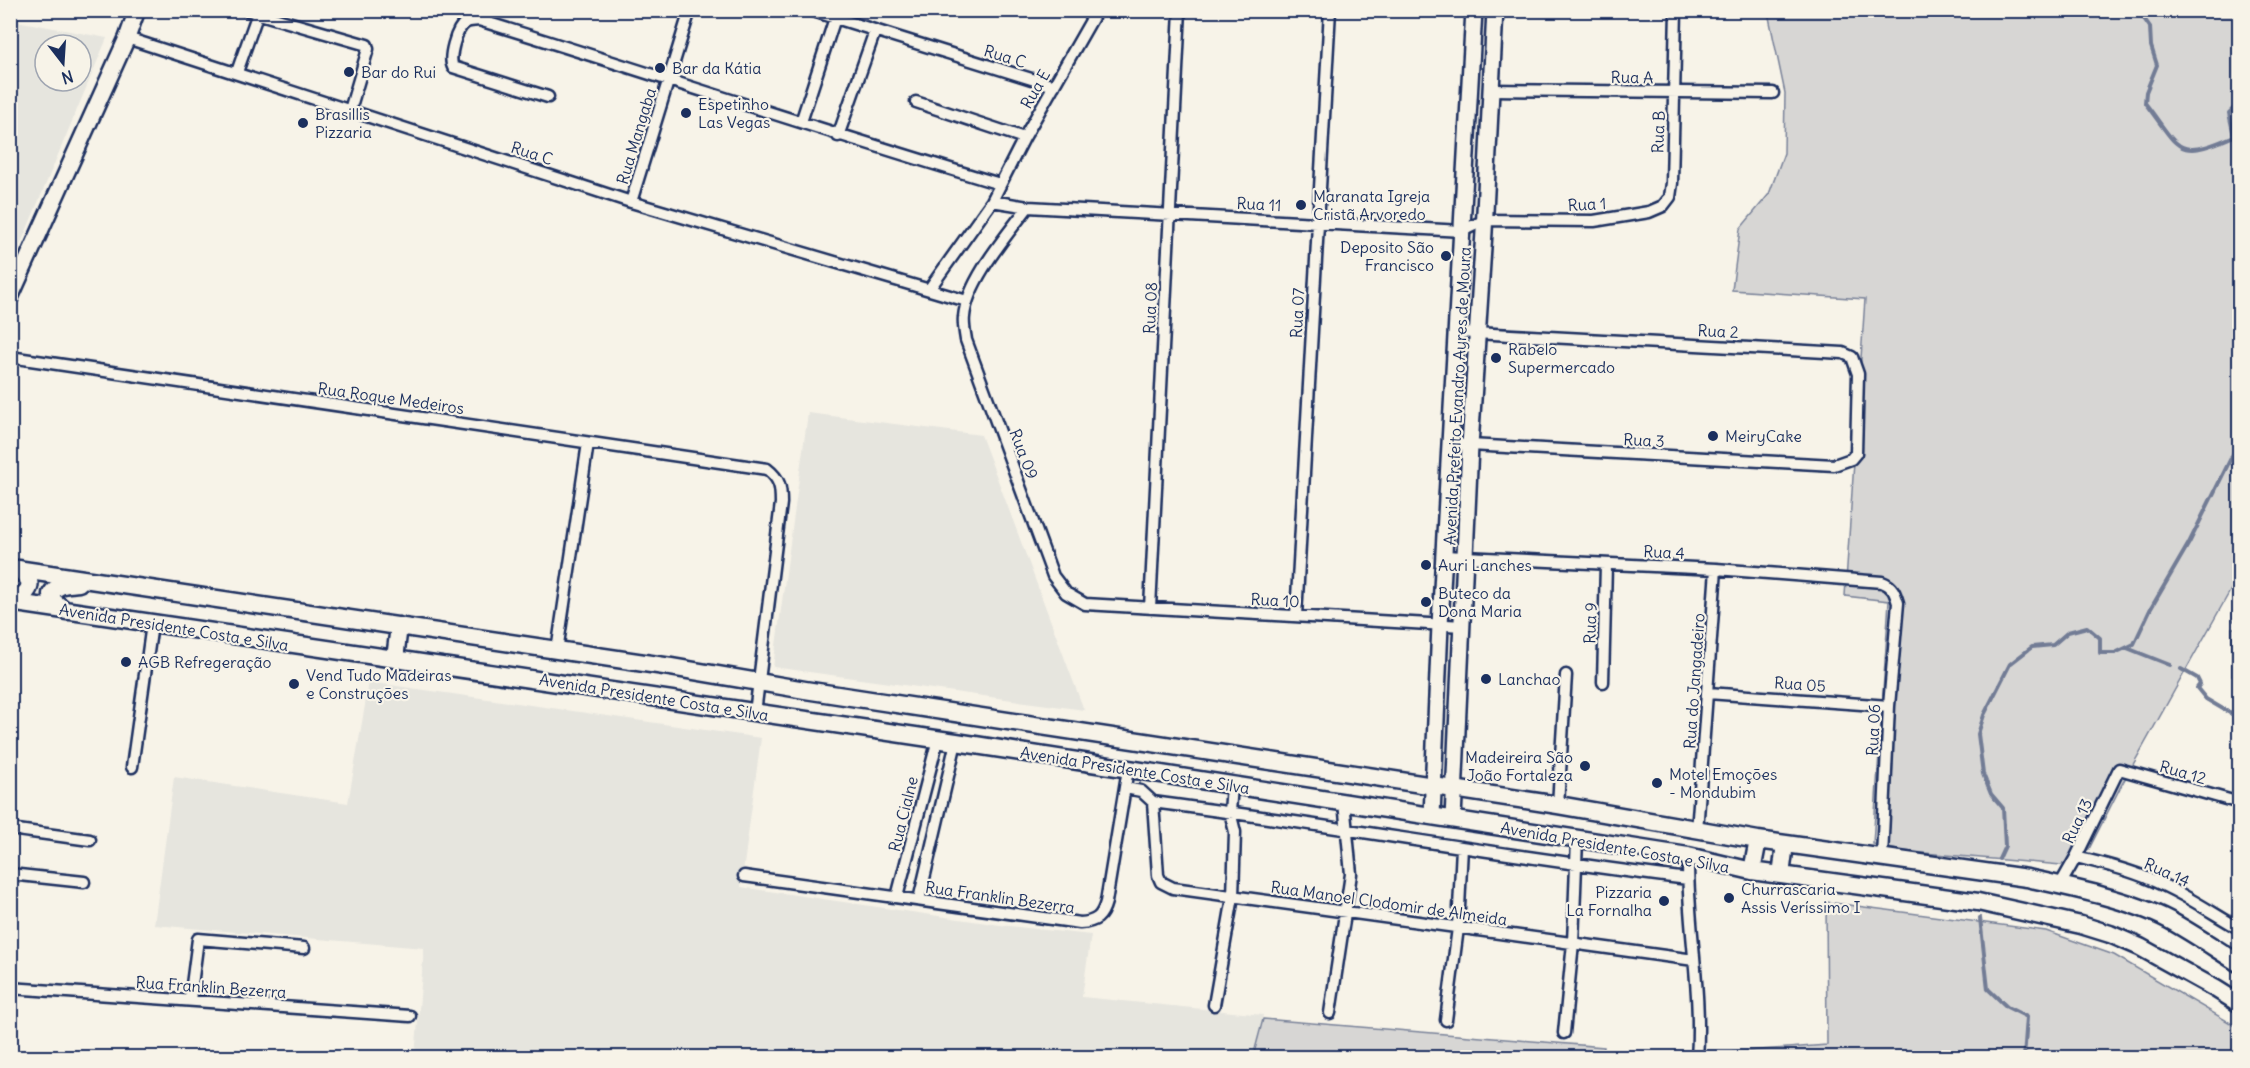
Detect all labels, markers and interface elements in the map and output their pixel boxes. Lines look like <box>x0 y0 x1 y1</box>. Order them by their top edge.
north arrow <box>33 33 93 93</box>
street label: Rua C <box>982 40 1028 72</box>
place label: Bar da Kátia <box>672 58 761 78</box>
marker: Bar da Kátia <box>653 61 667 75</box>
place label: Bar do Rui <box>361 62 436 82</box>
marker: Bar do Rui <box>342 65 356 79</box>
text: N <box>59 66 76 89</box>
street label: Rua E <box>1016 66 1054 112</box>
street label: Rua A <box>1611 67 1653 87</box>
street label: Rua Mangaba <box>612 85 660 187</box>
place label: Espetinho Las Vegas <box>698 94 770 132</box>
place label: Brasillis Pizzaria <box>315 104 372 142</box>
marker: Espetinho Las Vegas <box>679 106 693 120</box>
street label: Rua B <box>1647 110 1669 154</box>
marker: Brasillis Pizzaria <box>296 116 310 130</box>
street label: Rua C <box>509 137 555 169</box>
place label: Maranata Igreja Cristã Arvoredo <box>1313 186 1430 224</box>
street label: Rua 11 <box>1236 193 1282 215</box>
street label: Rua 1 <box>1567 193 1607 215</box>
marker: Maranata Igreja Cristã Arvoredo <box>1294 198 1308 212</box>
place label: Deposito São Francisco <box>1340 237 1434 275</box>
street label: Avenida Prefeito Evandro Ayres de Moura <box>1439 246 1475 546</box>
marker: Deposito São Francisco <box>1439 249 1453 263</box>
street label: Rua 08 <box>1139 281 1161 335</box>
street label: Rua 07 <box>1286 287 1308 339</box>
street label: Rua 2 <box>1697 320 1739 342</box>
place label: Rabelo Supermercado <box>1508 339 1615 377</box>
marker: Rabelo Supermercado <box>1489 351 1503 365</box>
street label: Rua Roque Medeiros <box>317 378 465 418</box>
street label: Rua 09 <box>1005 426 1043 482</box>
place label: MeiryCake <box>1725 426 1802 446</box>
street label: Rua 3 <box>1623 429 1665 451</box>
marker: MeiryCake <box>1706 429 1720 443</box>
street label: Rua 4 <box>1643 541 1685 563</box>
place label: Auri Lanches <box>1438 555 1532 575</box>
marker: Auri Lanches <box>1419 558 1433 572</box>
place label: Buteco da Dona Maria <box>1438 583 1522 621</box>
street label: Rua 10 <box>1250 589 1300 611</box>
marker: Buteco da Dona Maria <box>1419 595 1433 609</box>
street label: Avenida Presidente Costa e Silva <box>58 599 290 655</box>
street label: Rua 9 <box>1579 602 1601 644</box>
street label: Rua do Jangadeiro <box>1679 613 1709 749</box>
place label: AGB Refregeração <box>138 652 272 672</box>
marker: AGB Refregeração <box>119 655 133 669</box>
place label: Vend Tudo Madeiras e Construções <box>306 665 451 703</box>
street label: Avenida Presidente Costa e Silva <box>538 669 770 725</box>
place label: Lanchao <box>1498 669 1560 689</box>
marker: Lanchao <box>1479 672 1493 686</box>
street label: Rua 05 <box>1773 672 1827 696</box>
marker: Vend Tudo Madeiras e Construções <box>287 677 301 691</box>
street label: Rua 06 <box>1862 703 1884 757</box>
street label: Avenida Presidente Costa e Silva <box>1019 742 1251 798</box>
place label: Madeireira São João Fortaleza <box>1465 747 1573 785</box>
street label: Rua 12 <box>2157 756 2209 788</box>
marker: Madeireira São João Fortaleza <box>1578 759 1592 773</box>
place label: Motel Emoções - Mondubim <box>1669 764 1777 802</box>
street label: Rua Cialne <box>884 774 922 854</box>
marker: Motel Emoções - Mondubim <box>1650 776 1664 790</box>
street label: Rua 13 <box>2058 795 2096 847</box>
street label: Avenida Presidente Costa e Silva <box>1499 817 1731 877</box>
street label: Rua 14 <box>2141 853 2193 891</box>
street label: Rua Franklin Bezerra <box>924 877 1076 917</box>
street label: Rua Manoel Clodomir de Almeida <box>1270 877 1508 929</box>
place label: Churrascaria Assis Veríssimo I <box>1741 879 1861 917</box>
place label: Pizzaria La Fornalha <box>1566 882 1652 920</box>
marker: Churrascaria Assis Veríssimo I <box>1722 891 1736 905</box>
marker: Pizzaria La Fornalha <box>1657 894 1671 908</box>
street label: Rua Franklin Bezerra <box>135 972 287 1002</box>

